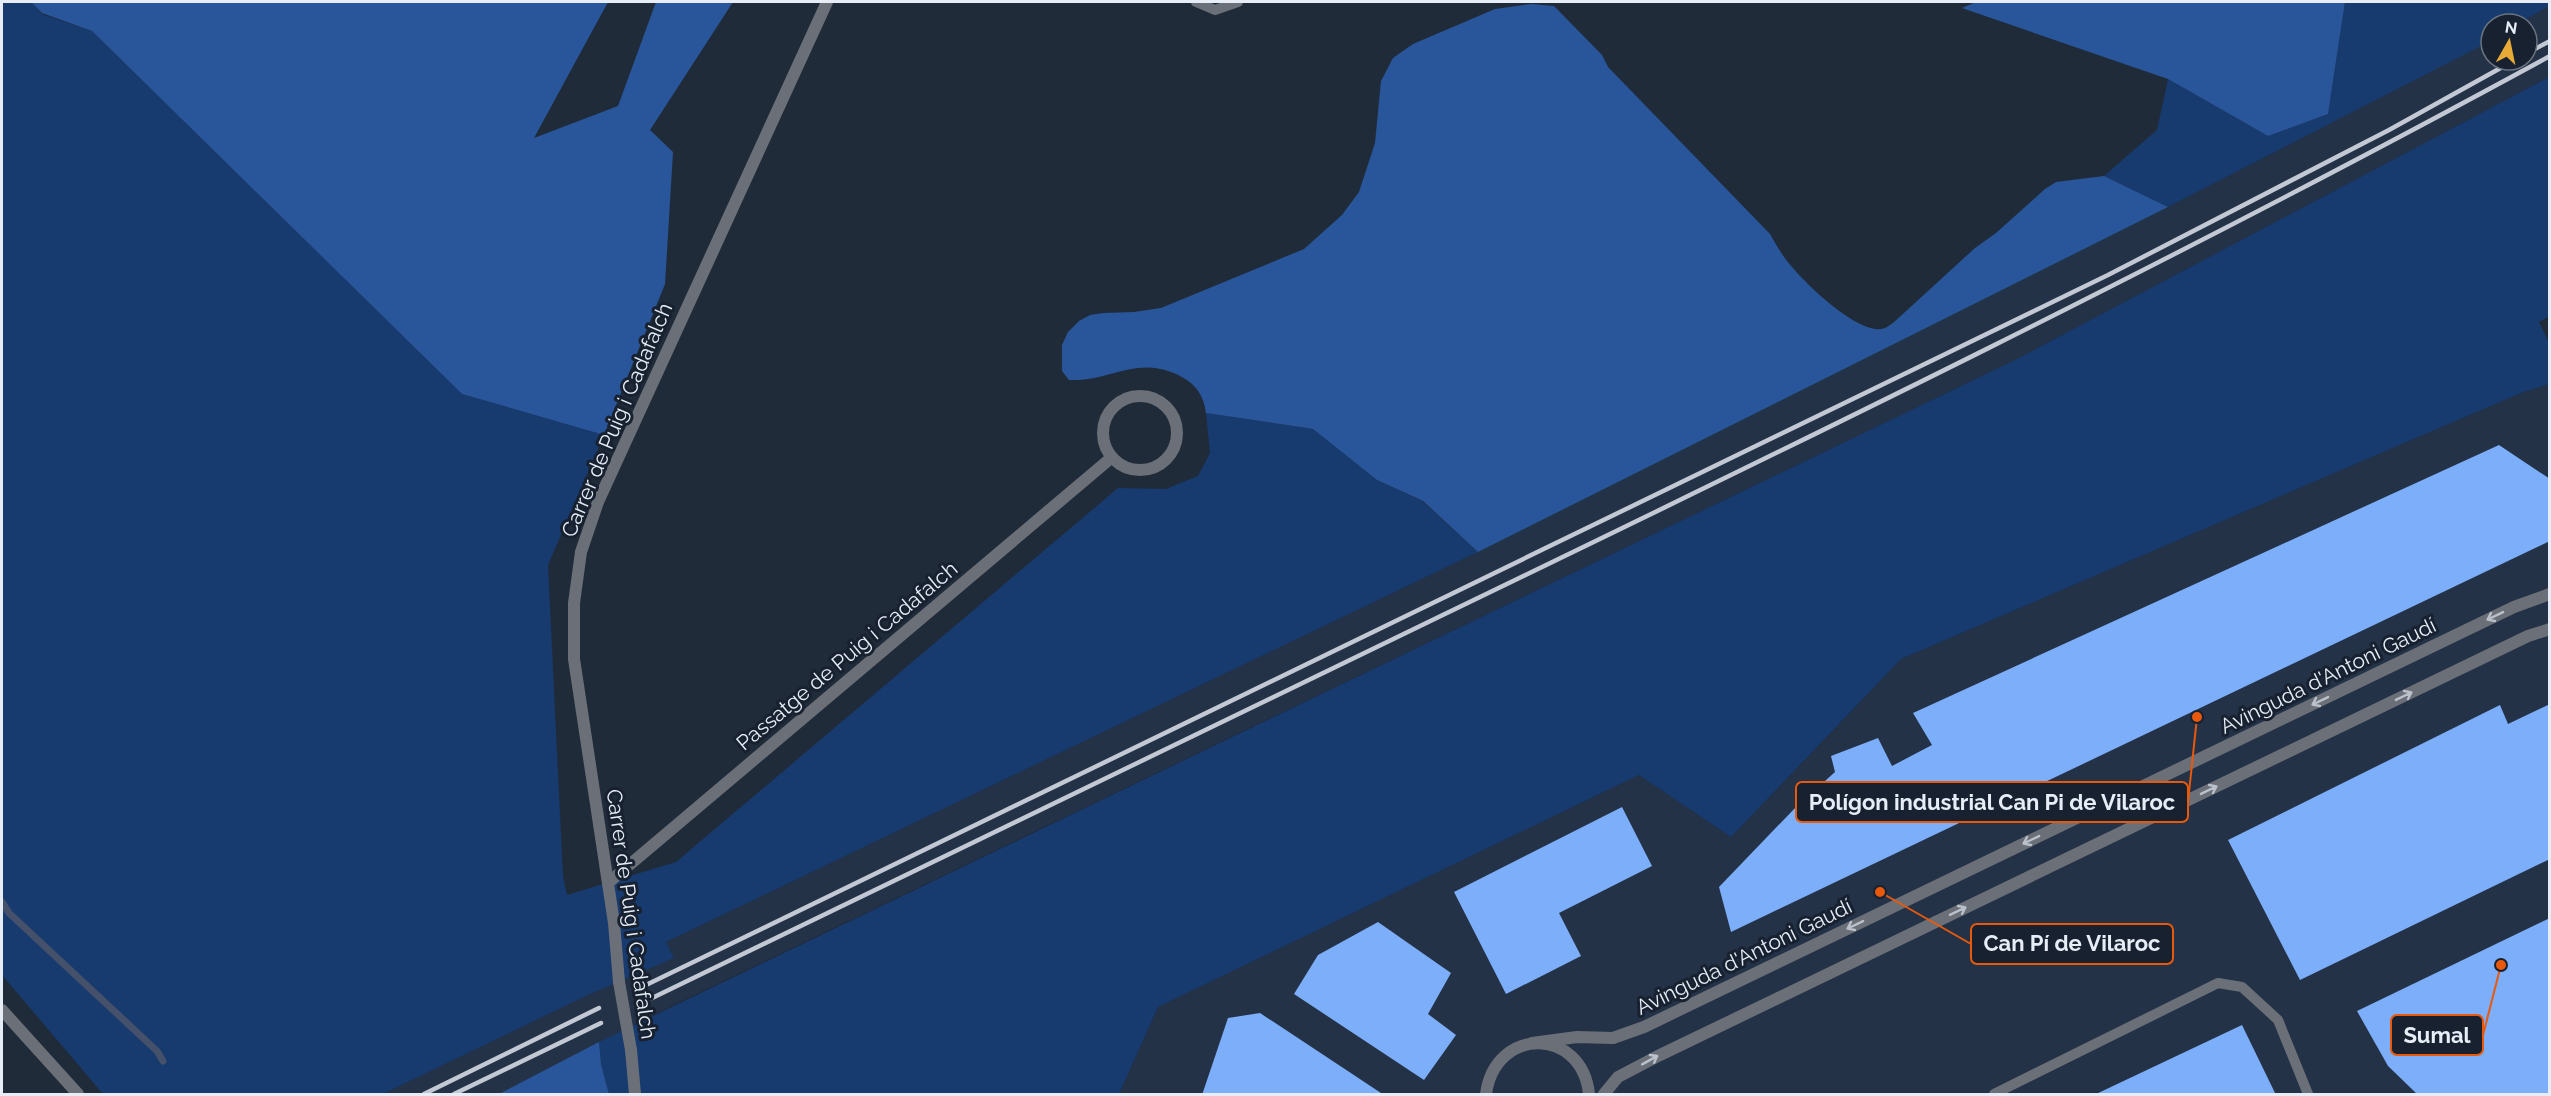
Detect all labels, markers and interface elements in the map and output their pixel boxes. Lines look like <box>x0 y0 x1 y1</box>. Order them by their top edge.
north arrow <box>2479 12 2539 72</box>
text: N <box>2504 17 2519 38</box>
street label: Carrer de Puig i Cadafalch <box>556 299 677 541</box>
street label: Passatge de Puig i Cadafalch <box>731 556 962 755</box>
one-way arrow <box>2487 611 2505 623</box>
street label: Avinguda d'Antoni Gaudí <box>2216 612 2440 739</box>
one-way arrow <box>2395 689 2413 701</box>
one-way arrow <box>2311 696 2329 707</box>
callout: Polígon industrial Can Pi de Vilaroc <box>1796 782 2188 822</box>
one-way arrow <box>2200 783 2218 795</box>
street label: Carrer de Puig i Cadafalch <box>602 787 661 1040</box>
text: Polígon industrial Can Pi de Vilaroc <box>1809 789 2175 815</box>
one-way arrow <box>2022 835 2040 847</box>
street label: Avinguda d'Antoni Gaudí <box>1632 893 1856 1020</box>
one-way arrow <box>1949 904 1967 916</box>
one-way arrow <box>1847 920 1865 932</box>
callout: Can Pí de Vilaroc <box>1971 924 2173 964</box>
text: Can Pí de Vilaroc <box>1984 930 2160 956</box>
callout: Sumal <box>2391 1015 2483 1055</box>
text: Sumal <box>2403 1022 2472 1048</box>
one-way arrow <box>1641 1054 1658 1066</box>

